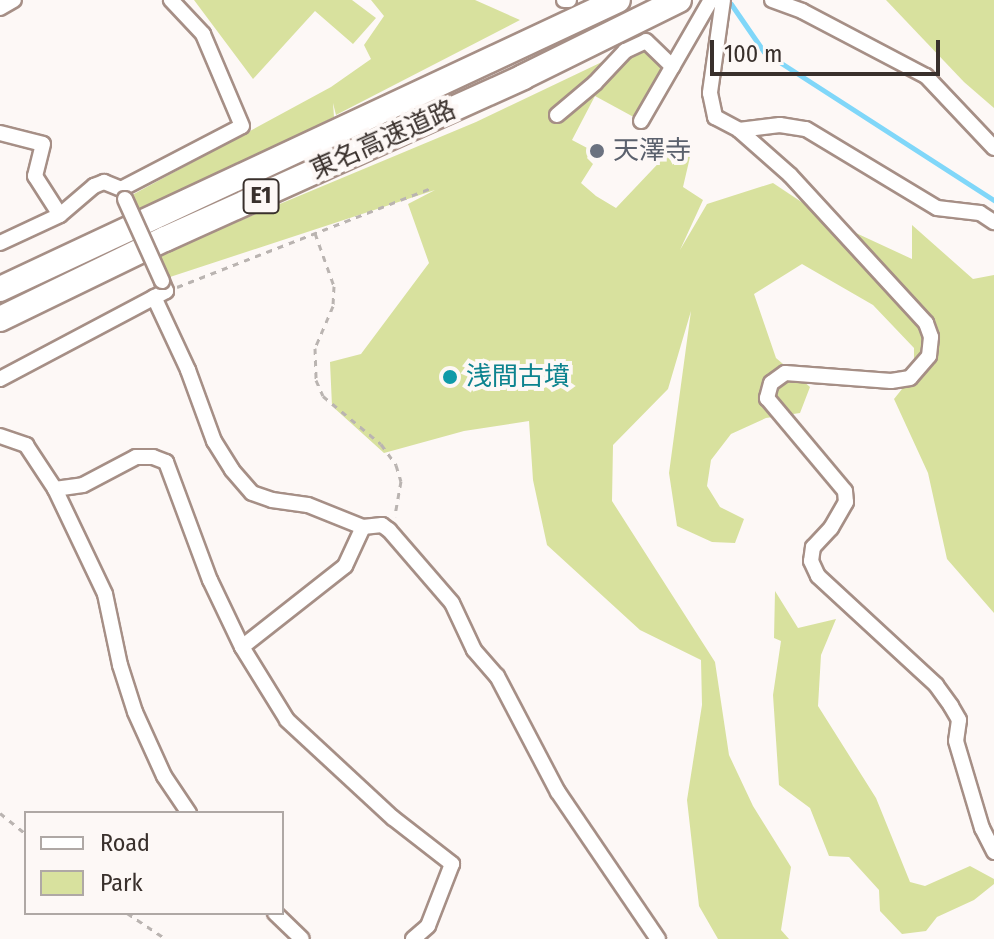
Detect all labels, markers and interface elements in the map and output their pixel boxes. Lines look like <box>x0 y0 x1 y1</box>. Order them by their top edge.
scale bar <box>714 24 944 74</box>
text: 100 m <box>724 40 782 68</box>
street label: 東名高速道路 <box>305 94 461 186</box>
place label: 天澤寺 <box>613 135 691 167</box>
marker: 天澤寺 <box>588 142 606 160</box>
road number: E1 <box>241 176 281 216</box>
place label: 浅間古墳 <box>466 361 570 393</box>
marker: 浅間古墳 <box>441 368 459 386</box>
legend <box>24 811 284 915</box>
text: Road <box>100 829 150 857</box>
text: Park <box>100 869 143 897</box>

